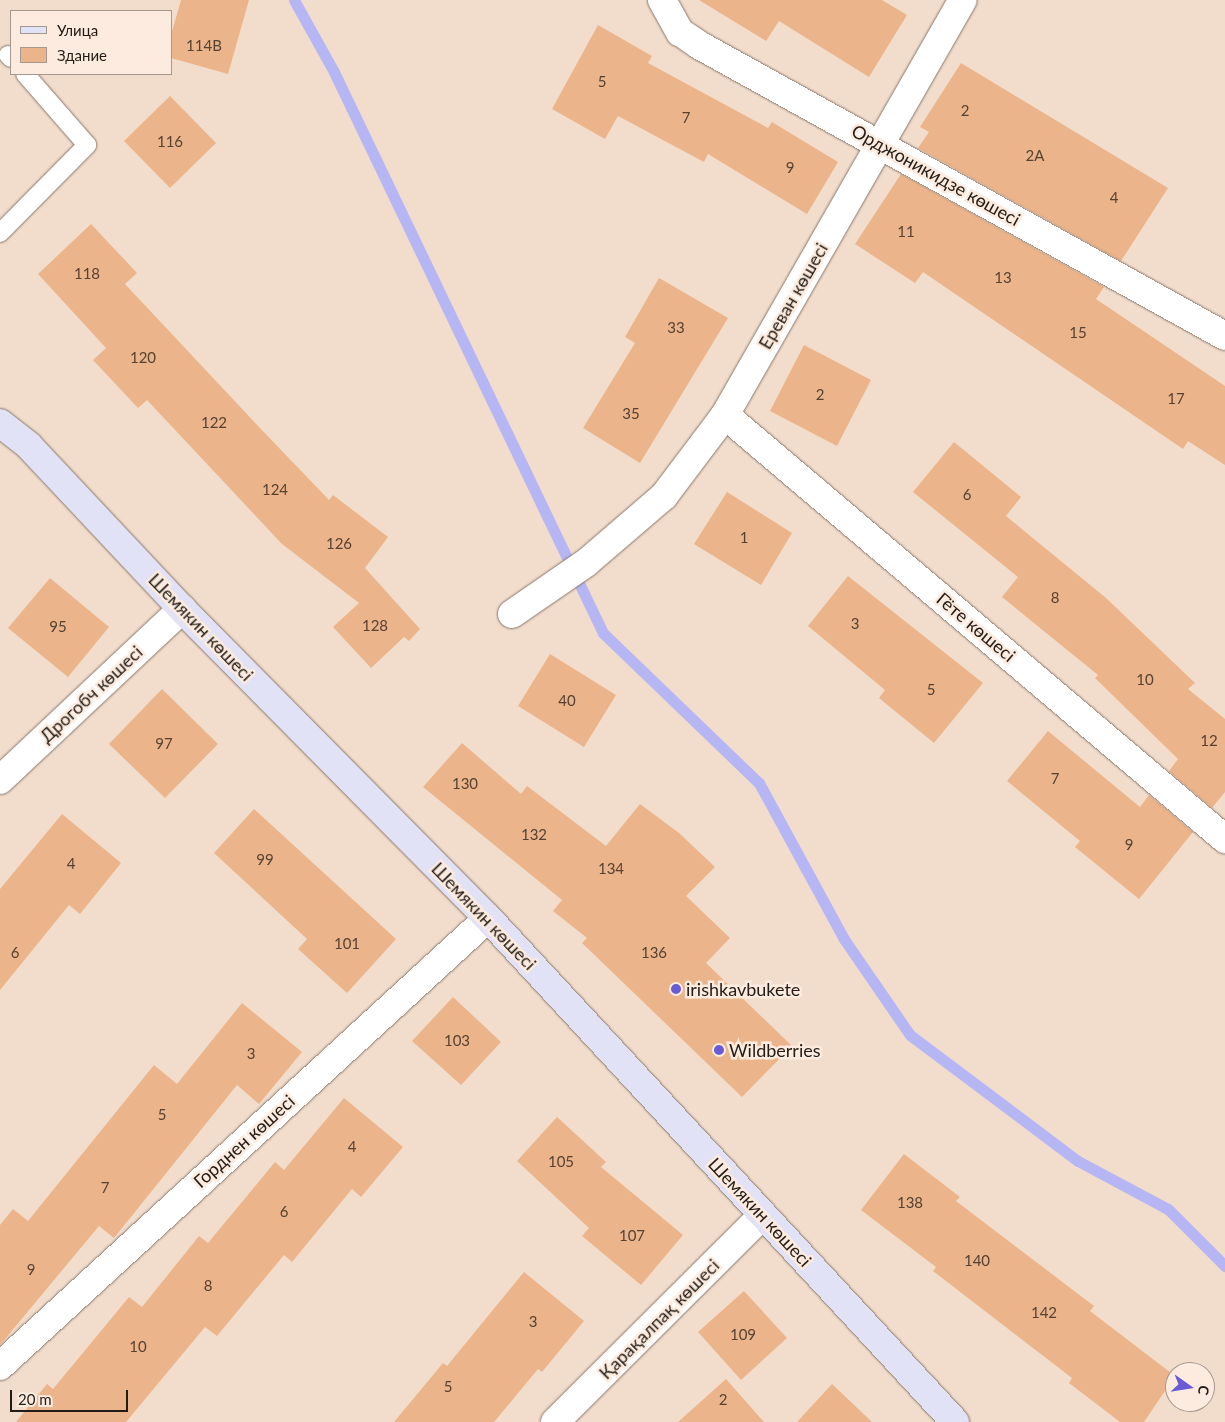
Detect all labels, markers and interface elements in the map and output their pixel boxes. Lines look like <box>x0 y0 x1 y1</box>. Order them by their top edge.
legend <box>10 10 172 75</box>
text: Улица <box>57 21 98 39</box>
house number: 114В <box>186 37 222 55</box>
text: Здание <box>57 46 107 64</box>
house number: 5 <box>598 73 606 91</box>
house number: 2 <box>961 102 969 120</box>
house number: 7 <box>682 109 690 127</box>
street label: Орджоникидзе көшесі <box>848 120 1024 230</box>
house number: 116 <box>157 133 183 151</box>
house number: 2А <box>1026 147 1044 165</box>
house number: 9 <box>786 159 794 177</box>
house number: 4 <box>1110 189 1118 207</box>
house number: 11 <box>897 223 915 241</box>
street label: Ереван көшесі <box>754 239 832 353</box>
house number: 118 <box>74 265 100 283</box>
house number: 13 <box>994 269 1012 287</box>
house number: 33 <box>667 319 685 337</box>
house number: 15 <box>1069 324 1087 342</box>
house number: 120 <box>130 349 156 367</box>
house number: 2 <box>816 386 824 404</box>
house number: 17 <box>1167 390 1185 408</box>
house number: 35 <box>622 405 640 423</box>
house number: 122 <box>201 414 227 432</box>
house number: 124 <box>262 481 288 499</box>
house number: 6 <box>963 486 971 504</box>
house number: 1 <box>740 529 748 547</box>
house number: 126 <box>326 535 352 553</box>
street label: Шемякин көшесі <box>144 569 258 685</box>
street label: Гёте көшесі <box>932 588 1020 666</box>
house number: 8 <box>1051 589 1059 607</box>
house number: 3 <box>851 615 859 633</box>
house number: 128 <box>362 617 388 635</box>
house number: 95 <box>49 618 67 636</box>
street label: Дрогобч көшесі <box>35 641 147 747</box>
house number: 10 <box>1136 671 1154 689</box>
house number: 5 <box>927 681 935 699</box>
house number: 40 <box>558 692 576 710</box>
house number: 12 <box>1200 732 1218 750</box>
house number: 97 <box>155 735 173 753</box>
house number: 7 <box>1051 770 1059 788</box>
house number: 130 <box>452 775 478 793</box>
house number: 132 <box>521 826 547 844</box>
house number: 9 <box>1125 836 1133 854</box>
house number: 99 <box>256 851 274 869</box>
house number: 4 <box>67 855 75 873</box>
street label: Шемякин көшесі <box>427 858 541 974</box>
house number: 134 <box>598 860 624 878</box>
house number: 101 <box>334 935 360 953</box>
house number: 6 <box>11 944 19 962</box>
house number: 136 <box>641 944 667 962</box>
place label: irishkavbukete <box>686 978 800 1000</box>
marker: irishkavbukete <box>670 983 682 995</box>
house number: 103 <box>444 1032 470 1050</box>
place label: Wildberries <box>729 1039 821 1061</box>
marker: Wildberries <box>713 1044 725 1056</box>
house number: 3 <box>247 1045 255 1063</box>
street label: Горднен көшесі <box>189 1090 299 1192</box>
house number: 5 <box>158 1106 166 1124</box>
house number: 4 <box>348 1138 356 1156</box>
house number: 105 <box>548 1153 574 1171</box>
street label: Шемякин көшесі <box>704 1153 816 1271</box>
house number: 7 <box>101 1179 109 1197</box>
house number: 138 <box>897 1194 923 1212</box>
house number: 6 <box>280 1203 288 1221</box>
house number: 107 <box>619 1227 645 1245</box>
house number: 140 <box>964 1252 990 1270</box>
street label: Қарақалпақ көшесі <box>595 1255 723 1383</box>
house number: 9 <box>27 1261 35 1279</box>
house number: 8 <box>204 1277 212 1295</box>
house number: 142 <box>1031 1304 1057 1322</box>
house number: 3 <box>529 1313 537 1331</box>
house number: 109 <box>730 1326 756 1344</box>
house number: 10 <box>129 1338 147 1356</box>
north arrow <box>1165 1362 1215 1412</box>
house number: 5 <box>444 1378 452 1396</box>
scale bar <box>12 1380 130 1412</box>
text: С <box>1195 1384 1213 1397</box>
text: 20 m <box>18 1390 52 1408</box>
house number: 2 <box>719 1391 727 1409</box>

